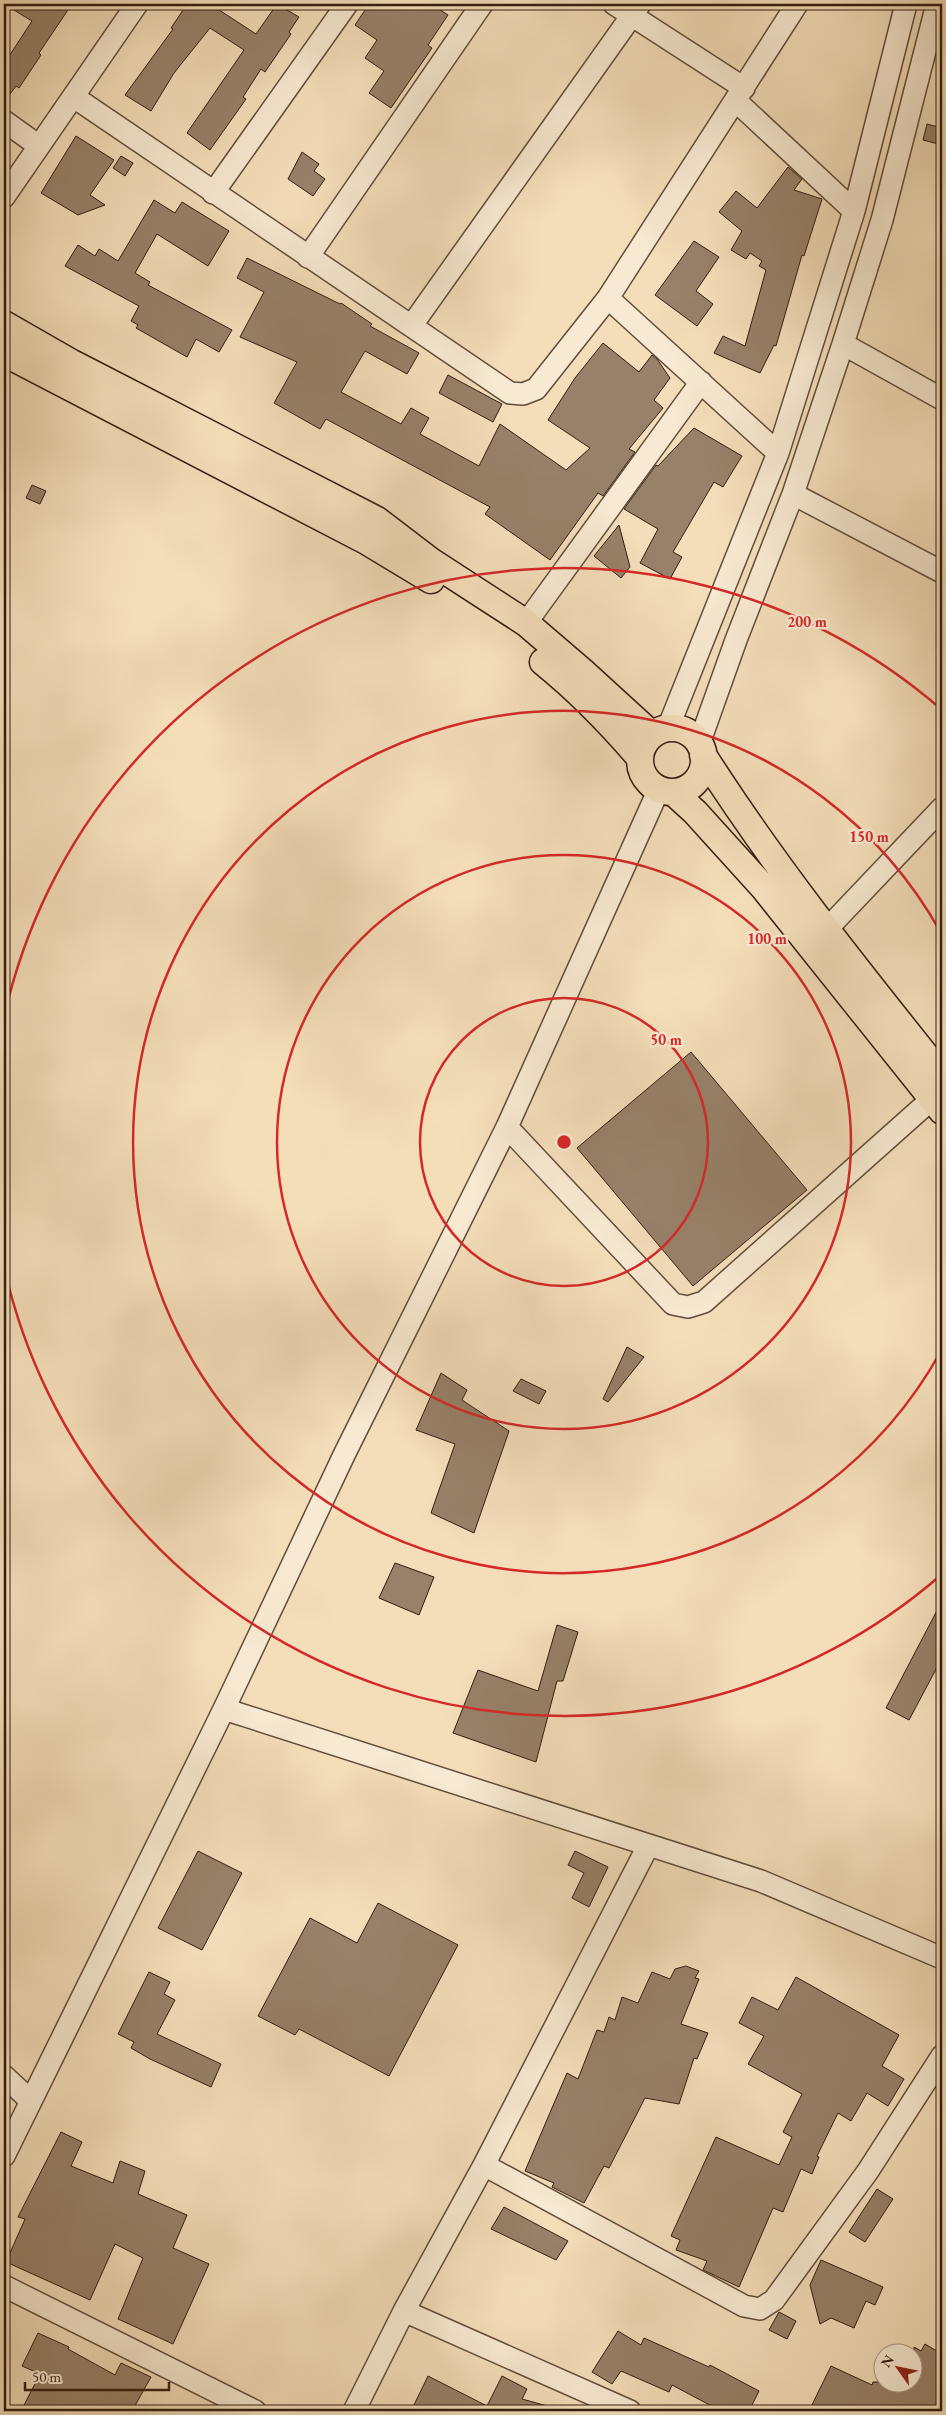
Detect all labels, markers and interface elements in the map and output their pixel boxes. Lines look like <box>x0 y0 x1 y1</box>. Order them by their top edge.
text: 200 m <box>787 612 827 631</box>
text: 150 m <box>849 827 889 846</box>
text: 100 m <box>747 929 787 948</box>
text: 50 m <box>650 1030 682 1049</box>
centre of rings <box>555 1133 573 1151</box>
north arrow <box>874 2342 924 2392</box>
text: N <box>876 2351 898 2371</box>
scale bar <box>25 2360 169 2392</box>
text: 50 m <box>32 2367 61 2386</box>

